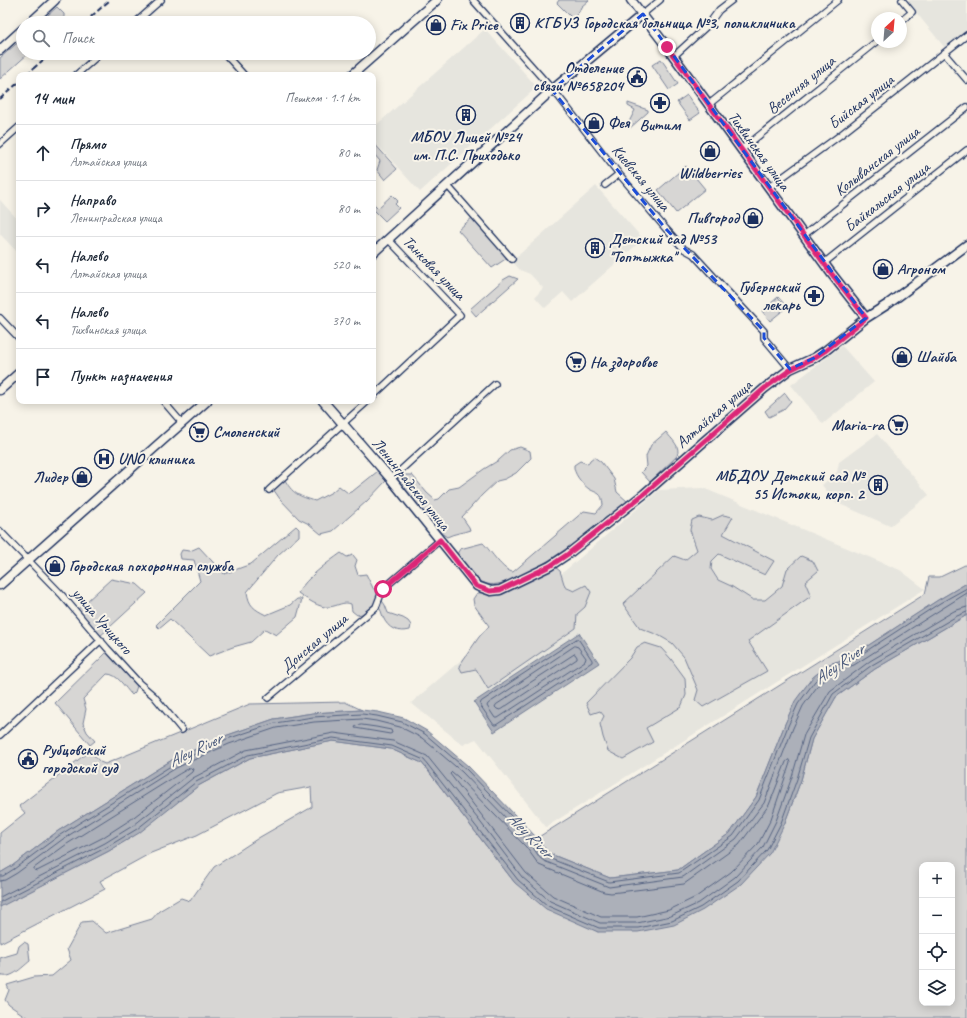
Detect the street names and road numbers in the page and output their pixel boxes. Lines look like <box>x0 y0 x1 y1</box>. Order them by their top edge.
street label: Весенняя улица <box>763 51 840 119</box>
street label: Бийская улица <box>824 69 899 134</box>
street label: Тихвинская улица <box>723 107 795 195</box>
street label: Колыванская улица <box>830 121 925 200</box>
street label: Киевская улица <box>607 141 675 216</box>
street label: Байкальская улица <box>840 157 935 237</box>
street label: Танковая улица <box>398 232 470 305</box>
street label: Алтайская улица <box>672 375 757 452</box>
street label: Ленинградская улица <box>368 434 455 536</box>
street label: улица Урицкого <box>67 583 137 660</box>
street label: Донская улица <box>276 608 353 677</box>

